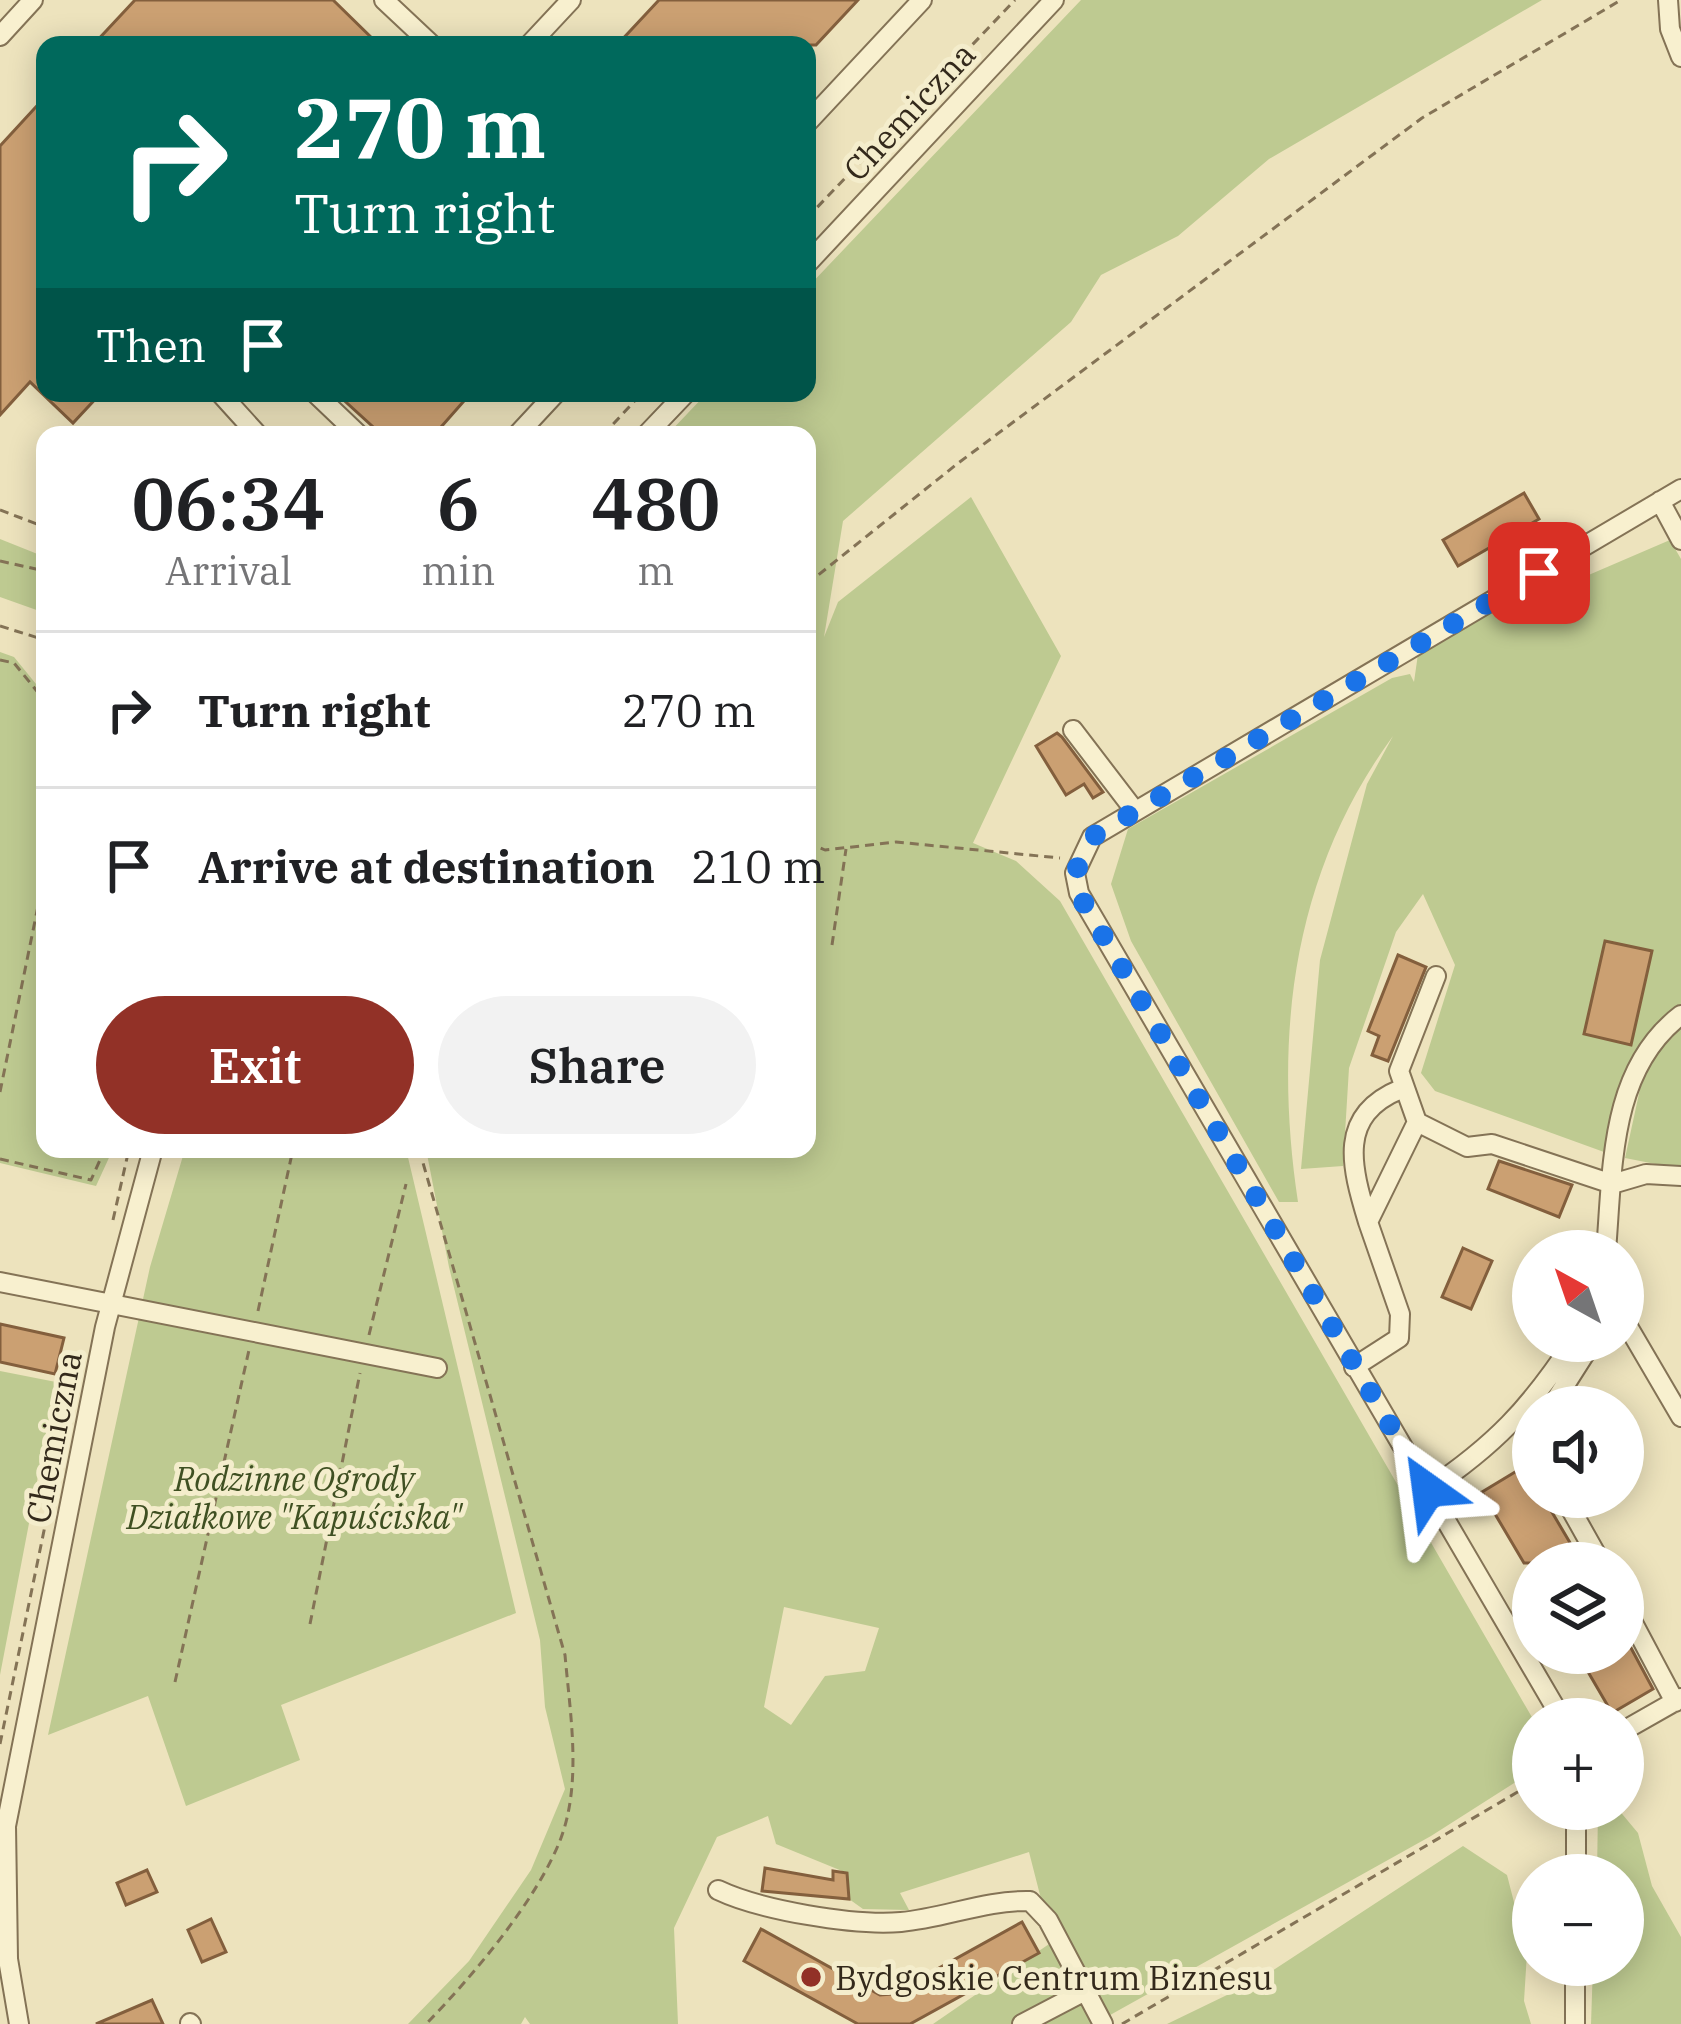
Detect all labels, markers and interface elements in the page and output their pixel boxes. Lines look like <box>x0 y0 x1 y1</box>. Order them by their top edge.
street label: Chemiczna <box>834 33 984 189</box>
text: 270 m <box>294 72 546 181</box>
icon: right <box>96 84 252 240</box>
text: Turn right <box>294 178 556 248</box>
icon: arrive <box>230 312 296 378</box>
text: Then <box>96 316 206 374</box>
text: 06:34 <box>131 456 326 550</box>
text: 6 <box>437 456 480 550</box>
text: 480 <box>591 456 721 550</box>
pin <box>1488 522 1590 624</box>
icon: arrive <box>1506 540 1572 606</box>
text: Arrival <box>165 545 292 596</box>
text: min <box>421 545 496 596</box>
text: m <box>637 545 674 596</box>
icon: right <box>96 677 162 743</box>
text: Turn right <box>198 681 430 739</box>
text: 270 m <box>622 681 756 739</box>
icon: arrive <box>96 833 162 899</box>
text: Arrive at destination <box>198 837 655 895</box>
text: 210 m <box>691 837 825 895</box>
button: Exit <box>96 996 414 1134</box>
button: Share <box>438 996 756 1134</box>
north arrow <box>1512 1230 1644 1362</box>
map controls <box>1512 1230 1644 1986</box>
street label: Chemiczna <box>15 1347 91 1527</box>
button: sound <box>1512 1386 1644 1518</box>
position arrow <box>1365 1427 1491 1553</box>
park label: Rodzinne Ogrody Działkowe "Kapuściska" <box>125 1457 464 1538</box>
button: layers <box>1512 1542 1644 1674</box>
button: + <box>1512 1698 1644 1830</box>
button: − <box>1512 1854 1644 1986</box>
place label: Bydgoskie Centrum Biznesu <box>835 1956 1273 1999</box>
marker: Bydgoskie Centrum Biznesu <box>798 1964 824 1990</box>

